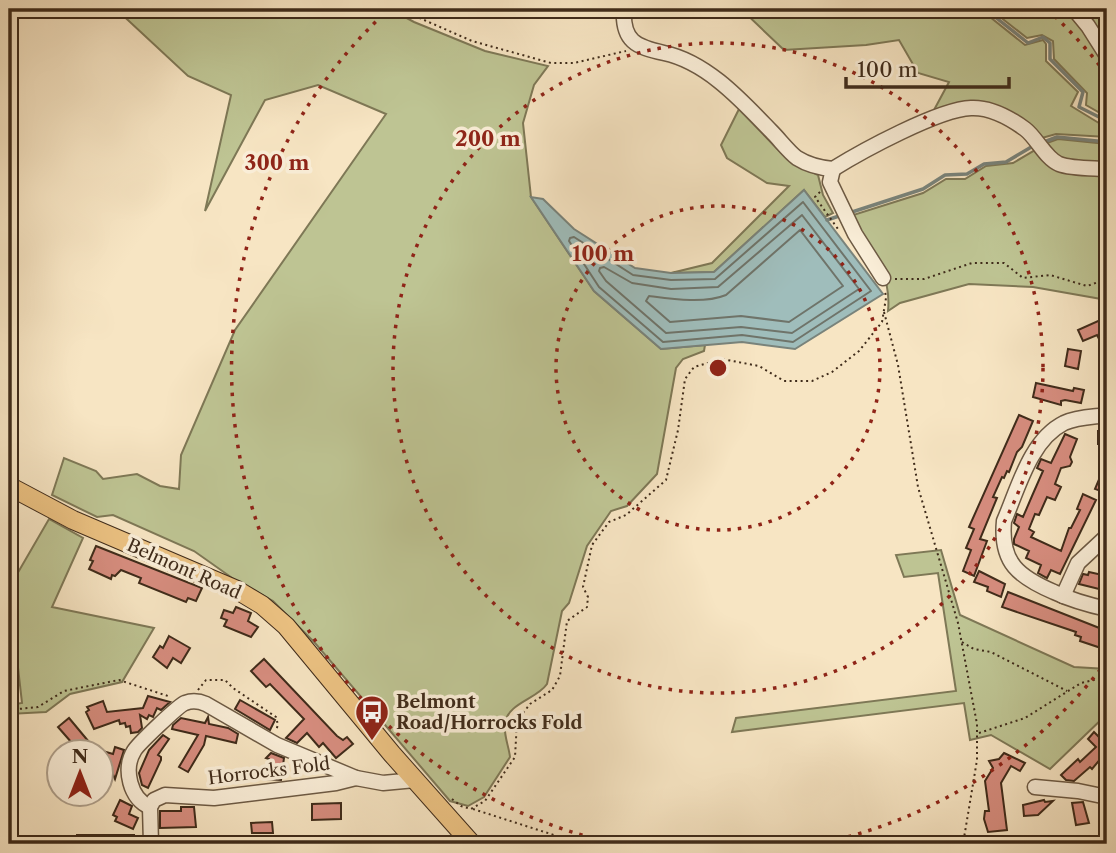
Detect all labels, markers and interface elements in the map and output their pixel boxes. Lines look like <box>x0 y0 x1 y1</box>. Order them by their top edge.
scale bar <box>846 46 1009 90</box>
text: 100 m <box>857 57 918 82</box>
text: 200 m <box>455 126 521 151</box>
text: 300 m <box>245 150 309 175</box>
text: 100 m <box>572 241 634 266</box>
centre of rings <box>706 356 730 380</box>
street label: Belmont Road <box>123 534 245 604</box>
place label: Belmont Road/Horrocks Fold <box>396 691 583 734</box>
bus stop icon: Belmont Road/Horrocks Fold <box>353 693 391 742</box>
north arrow <box>46 738 116 808</box>
text: N <box>72 745 88 768</box>
street label: Horrocks Fold <box>207 753 331 789</box>

